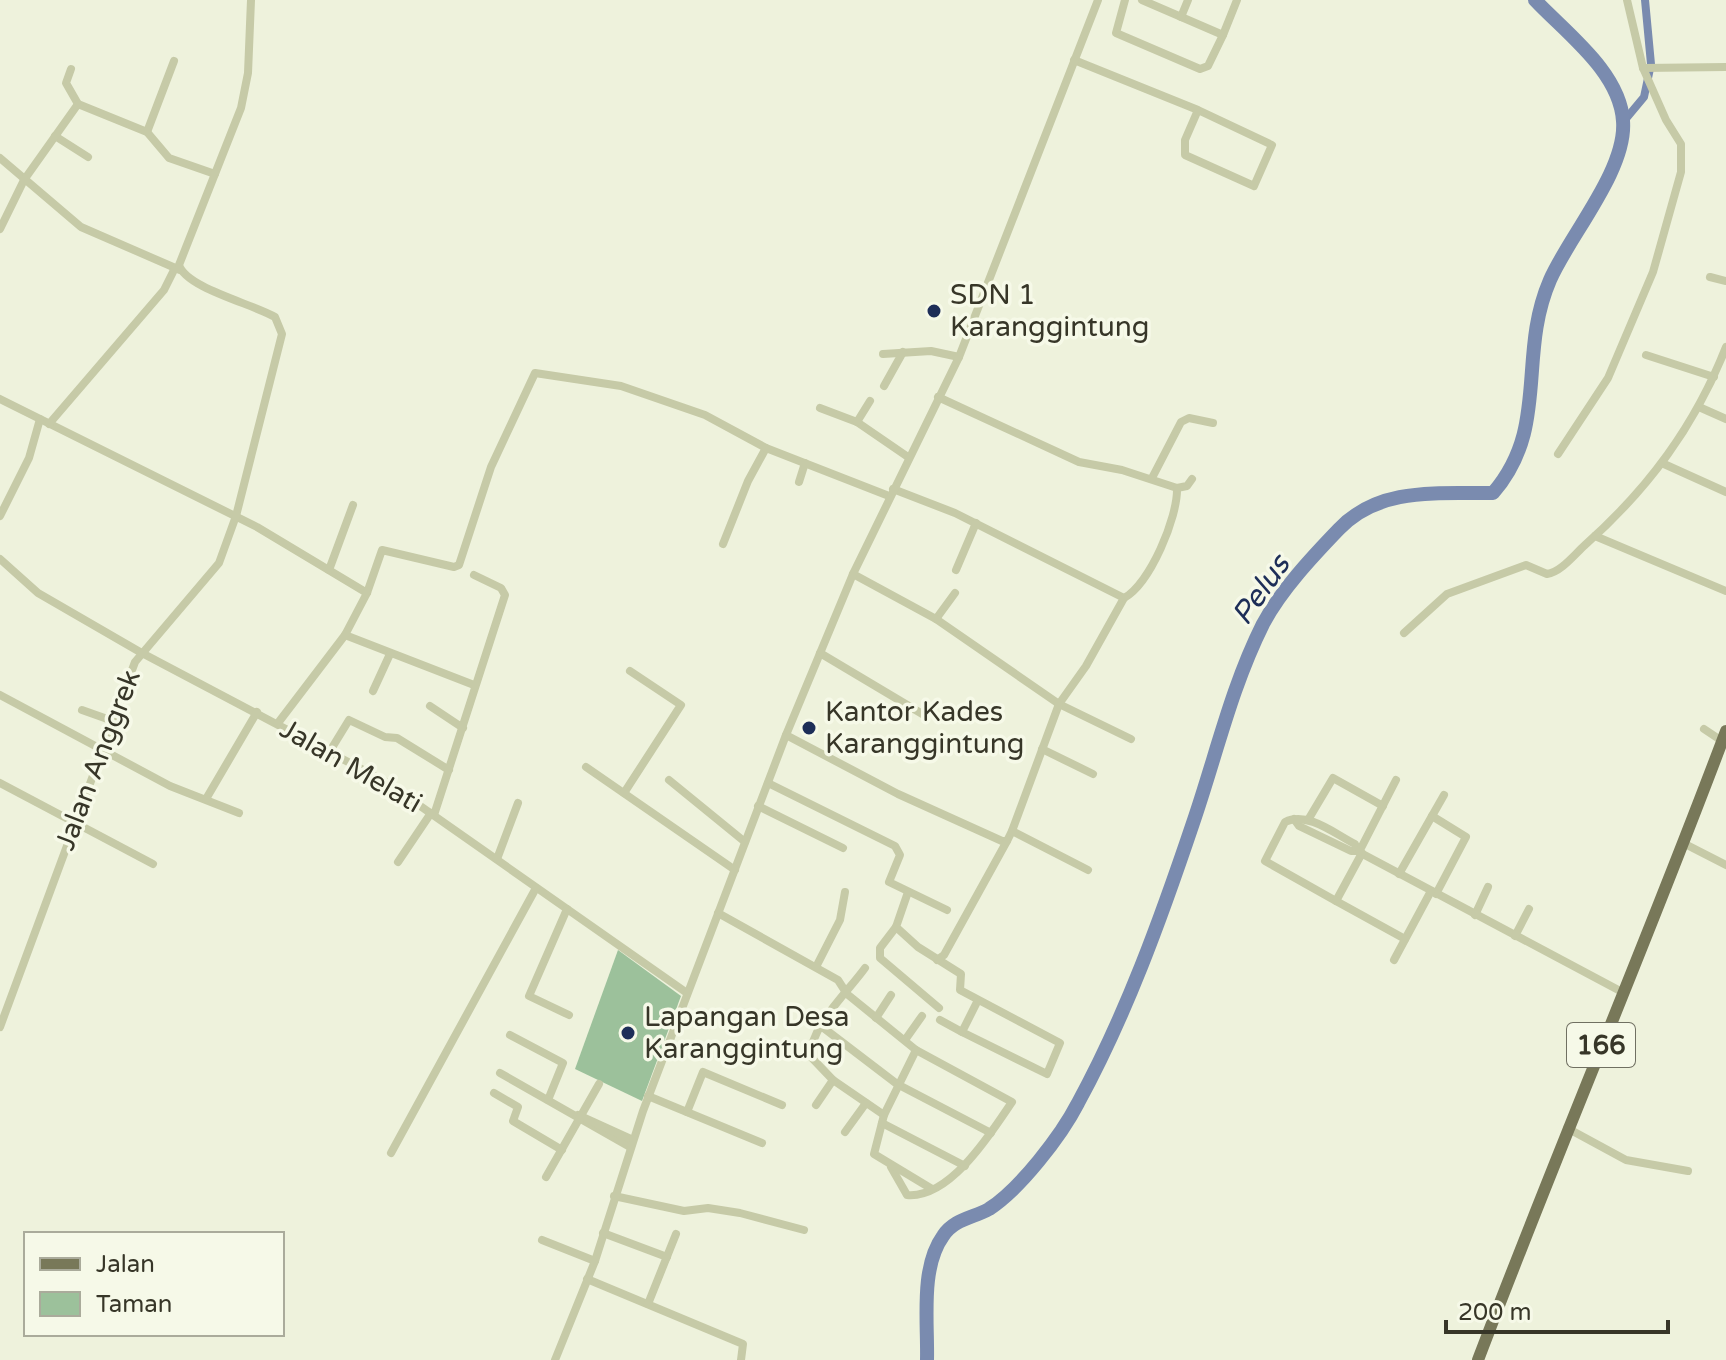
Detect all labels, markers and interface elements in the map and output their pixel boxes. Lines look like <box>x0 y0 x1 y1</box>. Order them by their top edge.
place label: SDN 1 Karanggintung <box>950 278 1150 344</box>
marker: SDN 1 Karanggintung <box>925 302 943 320</box>
water label: Pelus <box>1224 546 1300 632</box>
street label: Jalan Anggrek <box>48 665 148 855</box>
place label: Kantor Kades Karanggintung <box>825 695 1025 761</box>
street label: Jalan Melati <box>274 712 428 820</box>
marker: Kantor Kades Karanggintung <box>800 719 818 737</box>
place label: Lapangan Desa Karanggintung <box>644 1000 850 1066</box>
road number: 166 <box>1567 1023 1635 1067</box>
marker: Lapangan Desa Karanggintung <box>619 1024 637 1042</box>
legend <box>24 1232 284 1336</box>
text: Jalan <box>96 1250 155 1279</box>
scale bar <box>1446 1284 1668 1334</box>
text: Taman <box>96 1290 172 1319</box>
text: 200 m <box>1458 1298 1532 1327</box>

